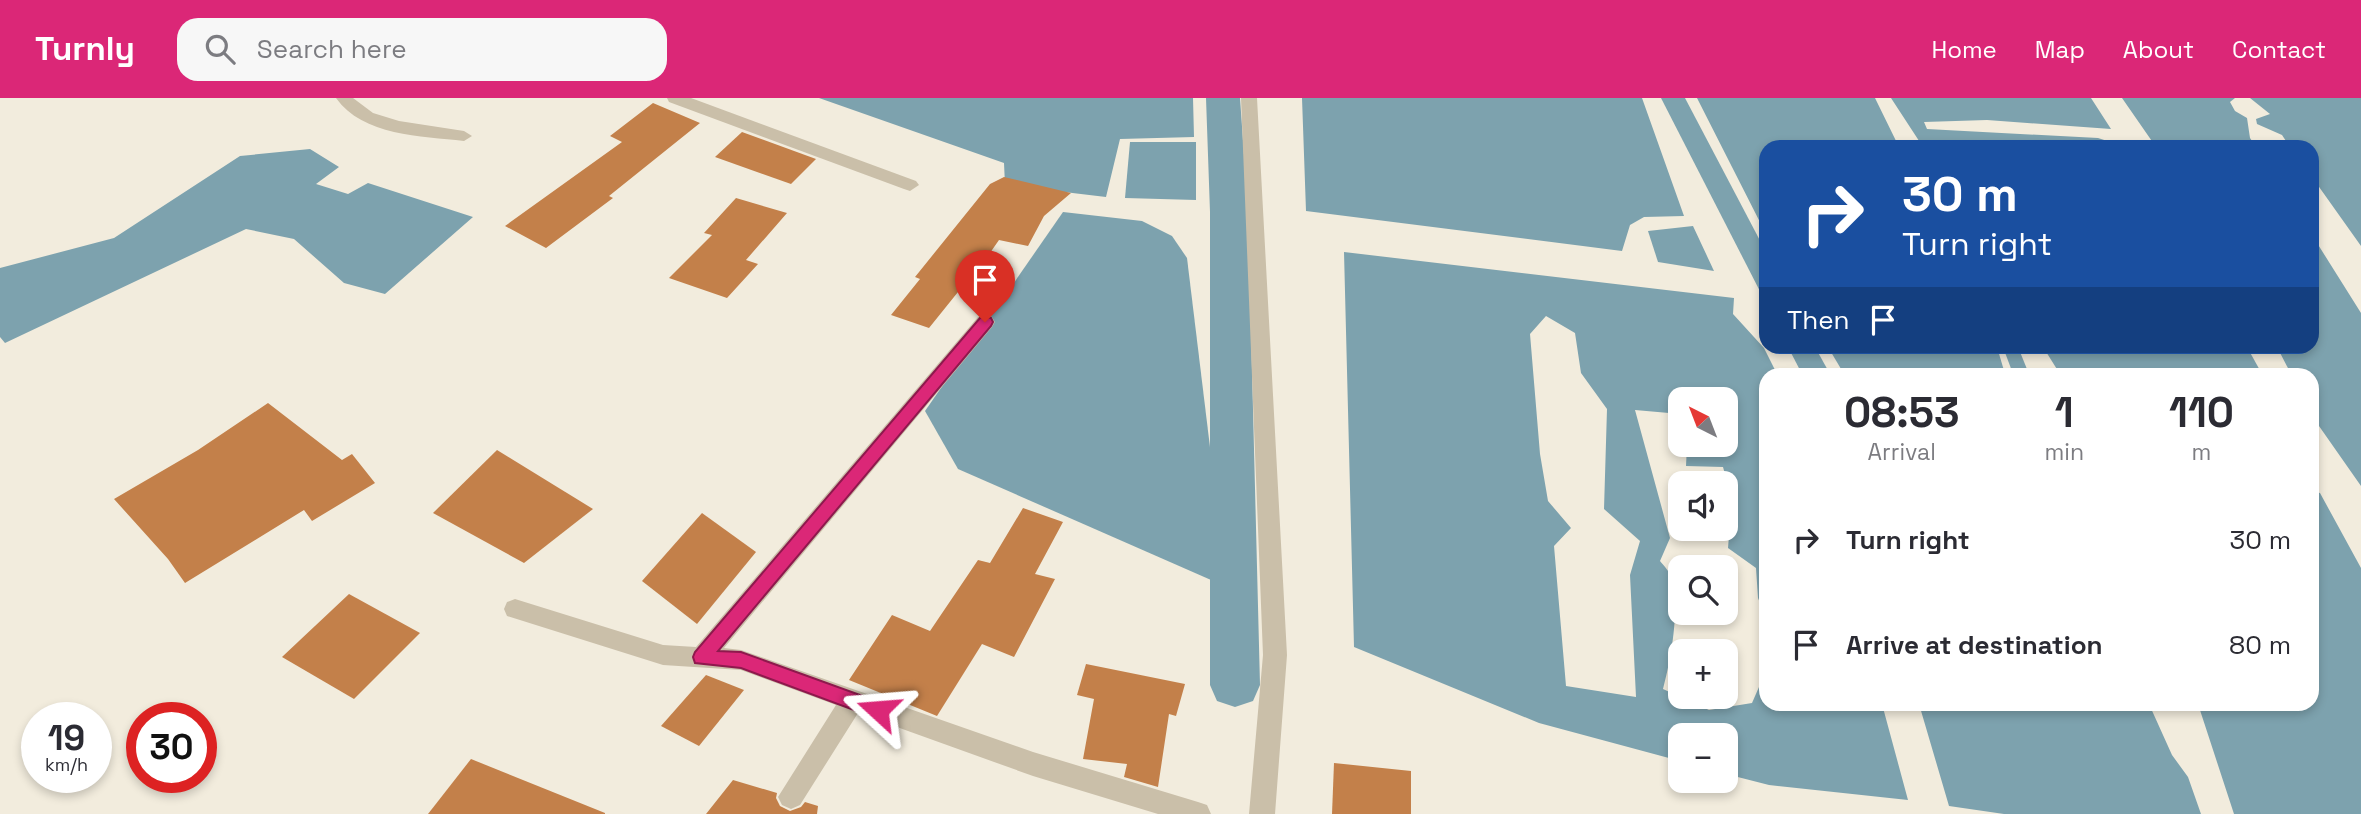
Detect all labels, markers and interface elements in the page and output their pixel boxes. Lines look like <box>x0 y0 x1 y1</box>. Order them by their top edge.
search box <box>177 18 667 81</box>
text: Turnly <box>35 28 135 70</box>
icon: search <box>201 30 239 68</box>
text: Search here <box>257 32 407 66</box>
text: Home <box>1931 34 1997 65</box>
text: Map <box>2035 34 2085 65</box>
text: About <box>2123 34 2194 65</box>
text: Contact <box>2232 34 2326 65</box>
text: 30 m <box>1902 163 2018 225</box>
icon: right <box>1787 168 1878 259</box>
text: Turn right <box>1902 224 2052 264</box>
pin <box>955 250 1015 322</box>
icon: arrive <box>966 261 1004 299</box>
icon: arrive <box>1864 301 1902 339</box>
text: Then <box>1787 303 1850 337</box>
text: 08:53 <box>1844 386 1960 439</box>
text: 1 <box>2055 386 2074 439</box>
text: 110 <box>2169 386 2234 439</box>
north arrow <box>1668 387 1738 457</box>
map controls <box>1668 387 1738 793</box>
text: Arrival <box>1868 437 1936 467</box>
text: min <box>2044 437 2084 467</box>
text: m <box>2192 437 2211 467</box>
button: sound <box>1668 471 1738 541</box>
icon: right <box>1787 521 1825 559</box>
text: Turn right <box>1846 523 1970 557</box>
text: 30 m <box>2230 523 2291 557</box>
button: search <box>1668 555 1738 625</box>
icon: arrive <box>1787 626 1825 664</box>
text: Arrive at destination <box>1846 628 2103 662</box>
text: 80 m <box>2229 628 2291 662</box>
button: + <box>1668 639 1738 709</box>
position arrow <box>841 673 915 747</box>
speed limit sign: 30 <box>126 702 217 793</box>
text: 19 <box>48 716 85 760</box>
button: − <box>1668 723 1738 793</box>
text: km/h <box>45 753 88 776</box>

